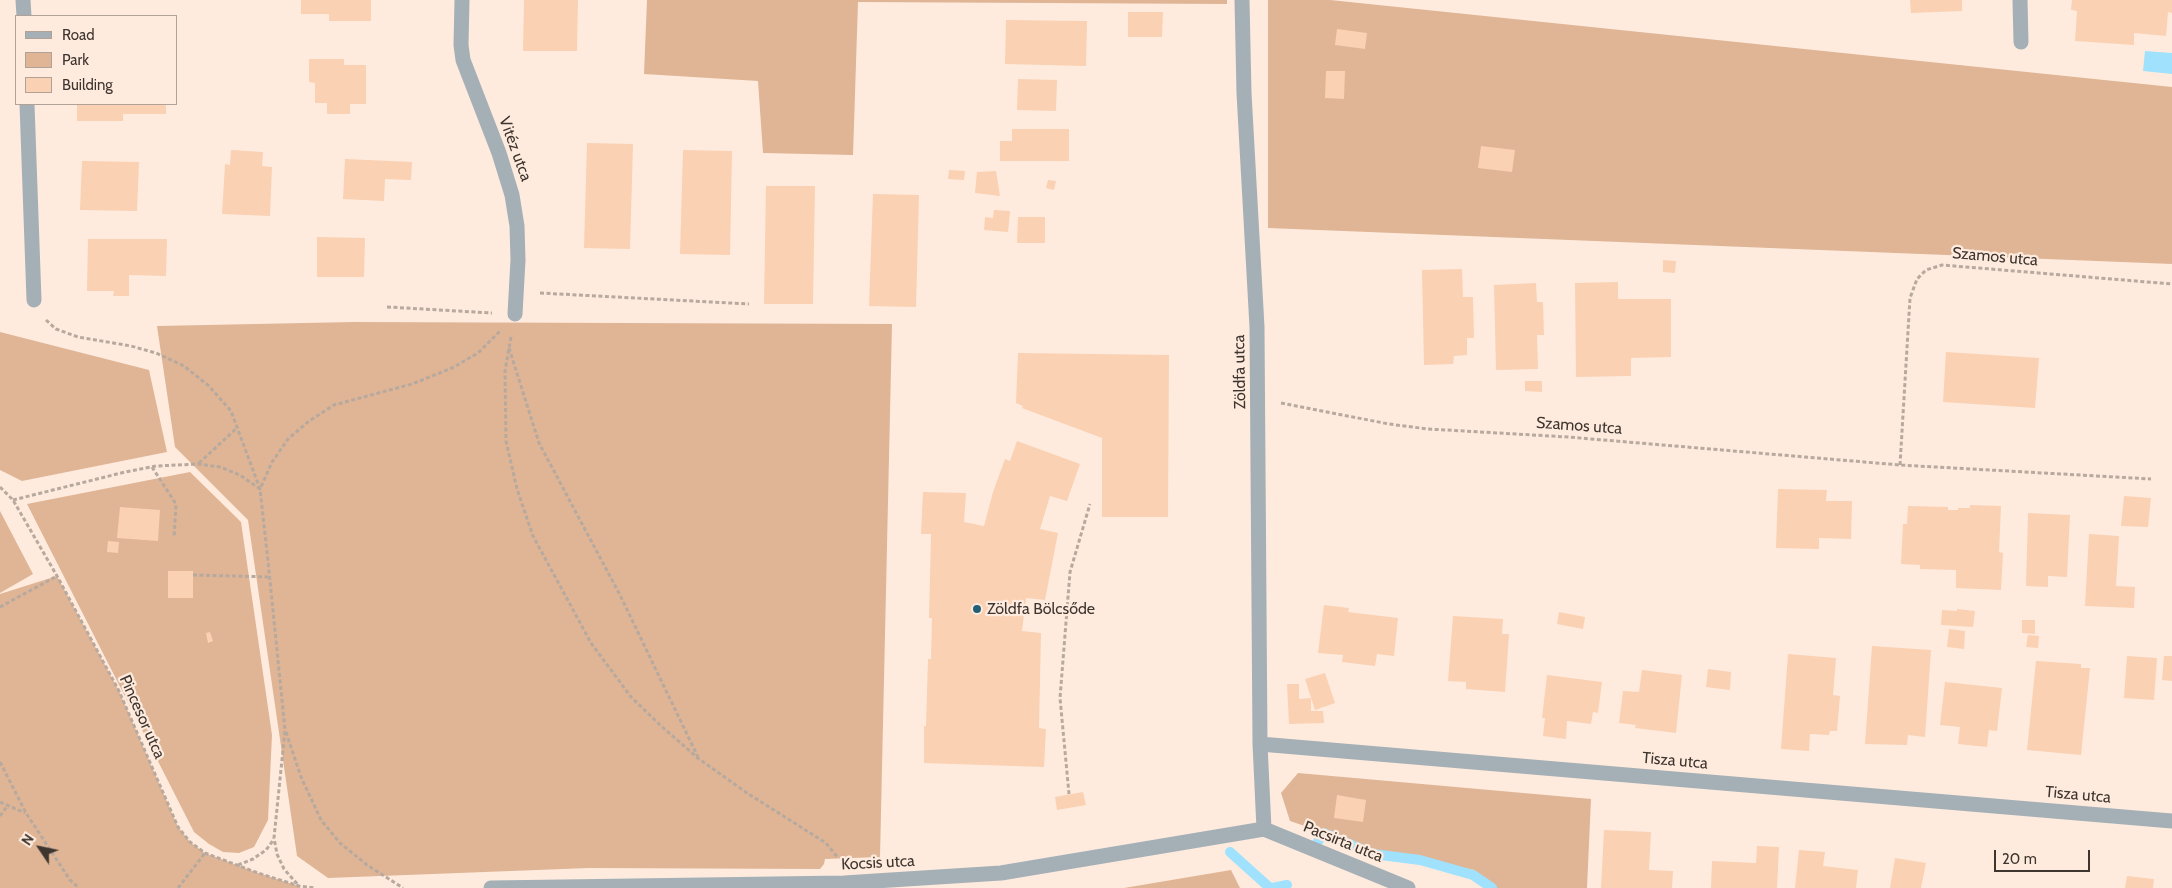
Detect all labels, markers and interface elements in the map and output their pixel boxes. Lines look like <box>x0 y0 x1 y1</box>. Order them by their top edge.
legend <box>15 15 178 105</box>
text: Road <box>62 26 95 44</box>
text: Park <box>62 51 89 69</box>
text: Building <box>62 76 113 94</box>
street label: Vitéz utca <box>494 114 536 184</box>
street label: Szamos utca <box>1951 244 2039 270</box>
street label: Zöldfa utca <box>1230 334 1250 410</box>
street label: Szamos utca <box>1535 413 1623 439</box>
place label: Zöldfa Bölcsőde <box>987 599 1095 619</box>
marker: Zöldfa Bölcsőde <box>971 603 983 615</box>
street label: Pincesor utca <box>115 672 169 762</box>
street label: Tisza utca <box>1641 749 1709 773</box>
street label: Tisza utca <box>2044 783 2112 807</box>
street label: Pacsirta utca <box>1300 817 1386 867</box>
north arrow <box>15 823 65 873</box>
text: N <box>17 830 38 849</box>
scale bar <box>1997 840 2093 872</box>
text: 20 m <box>2002 850 2037 868</box>
street label: Kocsis utca <box>841 851 915 875</box>

